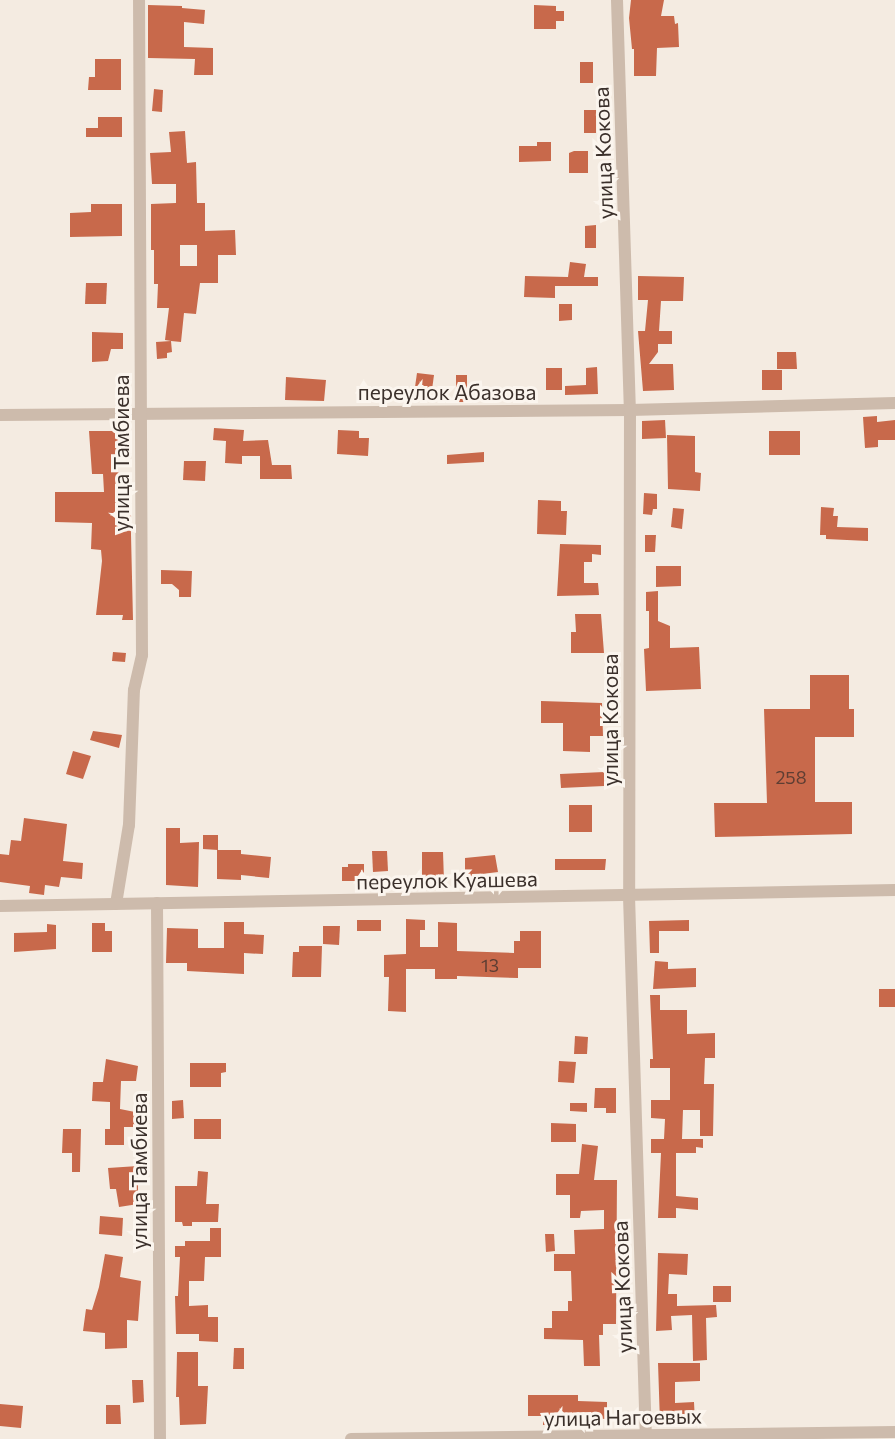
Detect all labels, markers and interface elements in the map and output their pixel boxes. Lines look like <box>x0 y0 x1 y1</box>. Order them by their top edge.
street label: улица Кокова <box>588 86 618 220</box>
street label: улица Тамбиева <box>108 375 134 531</box>
street label: переулок Абазова <box>358 379 536 405</box>
street label: улица Кокова <box>597 654 623 786</box>
house number: 258 <box>775 766 807 788</box>
street label: переулок Куашева <box>356 866 538 894</box>
house number: 13 <box>481 954 499 976</box>
street label: улица Тамбиева <box>126 1093 152 1249</box>
street label: улица Кокова <box>607 1220 637 1354</box>
street label: улица Нагоевых <box>544 1403 702 1431</box>

